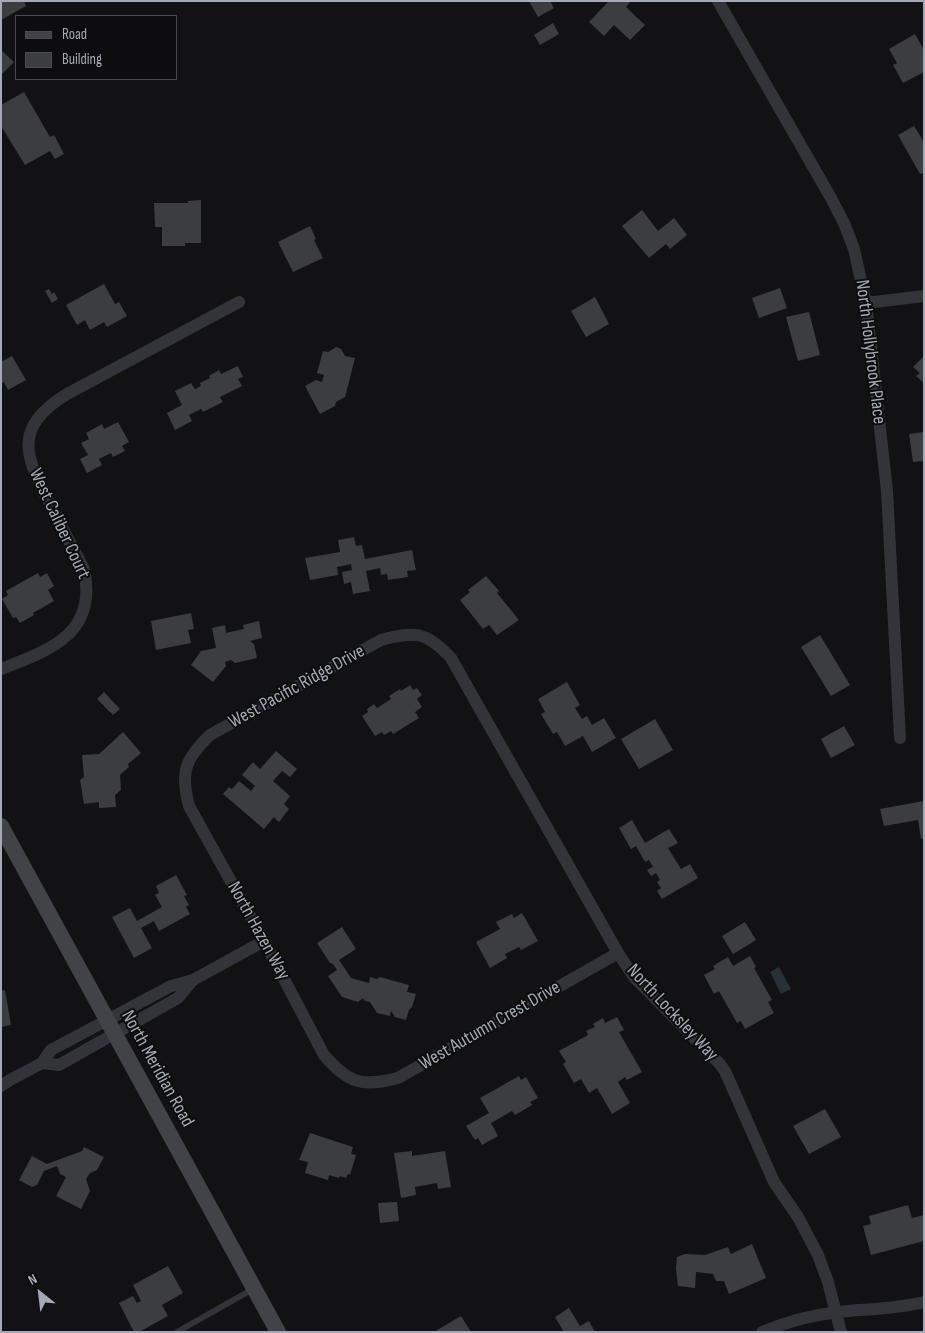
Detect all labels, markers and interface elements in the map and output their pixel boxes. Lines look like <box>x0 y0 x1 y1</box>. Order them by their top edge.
legend <box>15 15 178 80</box>
text: Road <box>62 25 87 44</box>
text: Building <box>62 50 102 69</box>
street label: North Hollybrook Place <box>850 279 890 425</box>
street label: West Caliber Court <box>23 465 95 583</box>
street label: West Pacific Ridge Drive <box>225 640 369 734</box>
street label: North Hazen Way <box>222 878 294 984</box>
street label: North Locksley Way <box>621 960 723 1066</box>
street label: West Autumn Crest Drive <box>415 976 565 1076</box>
street label: North Meridian Road <box>116 1007 198 1131</box>
north arrow <box>15 1268 65 1318</box>
text: N <box>25 1270 40 1289</box>

